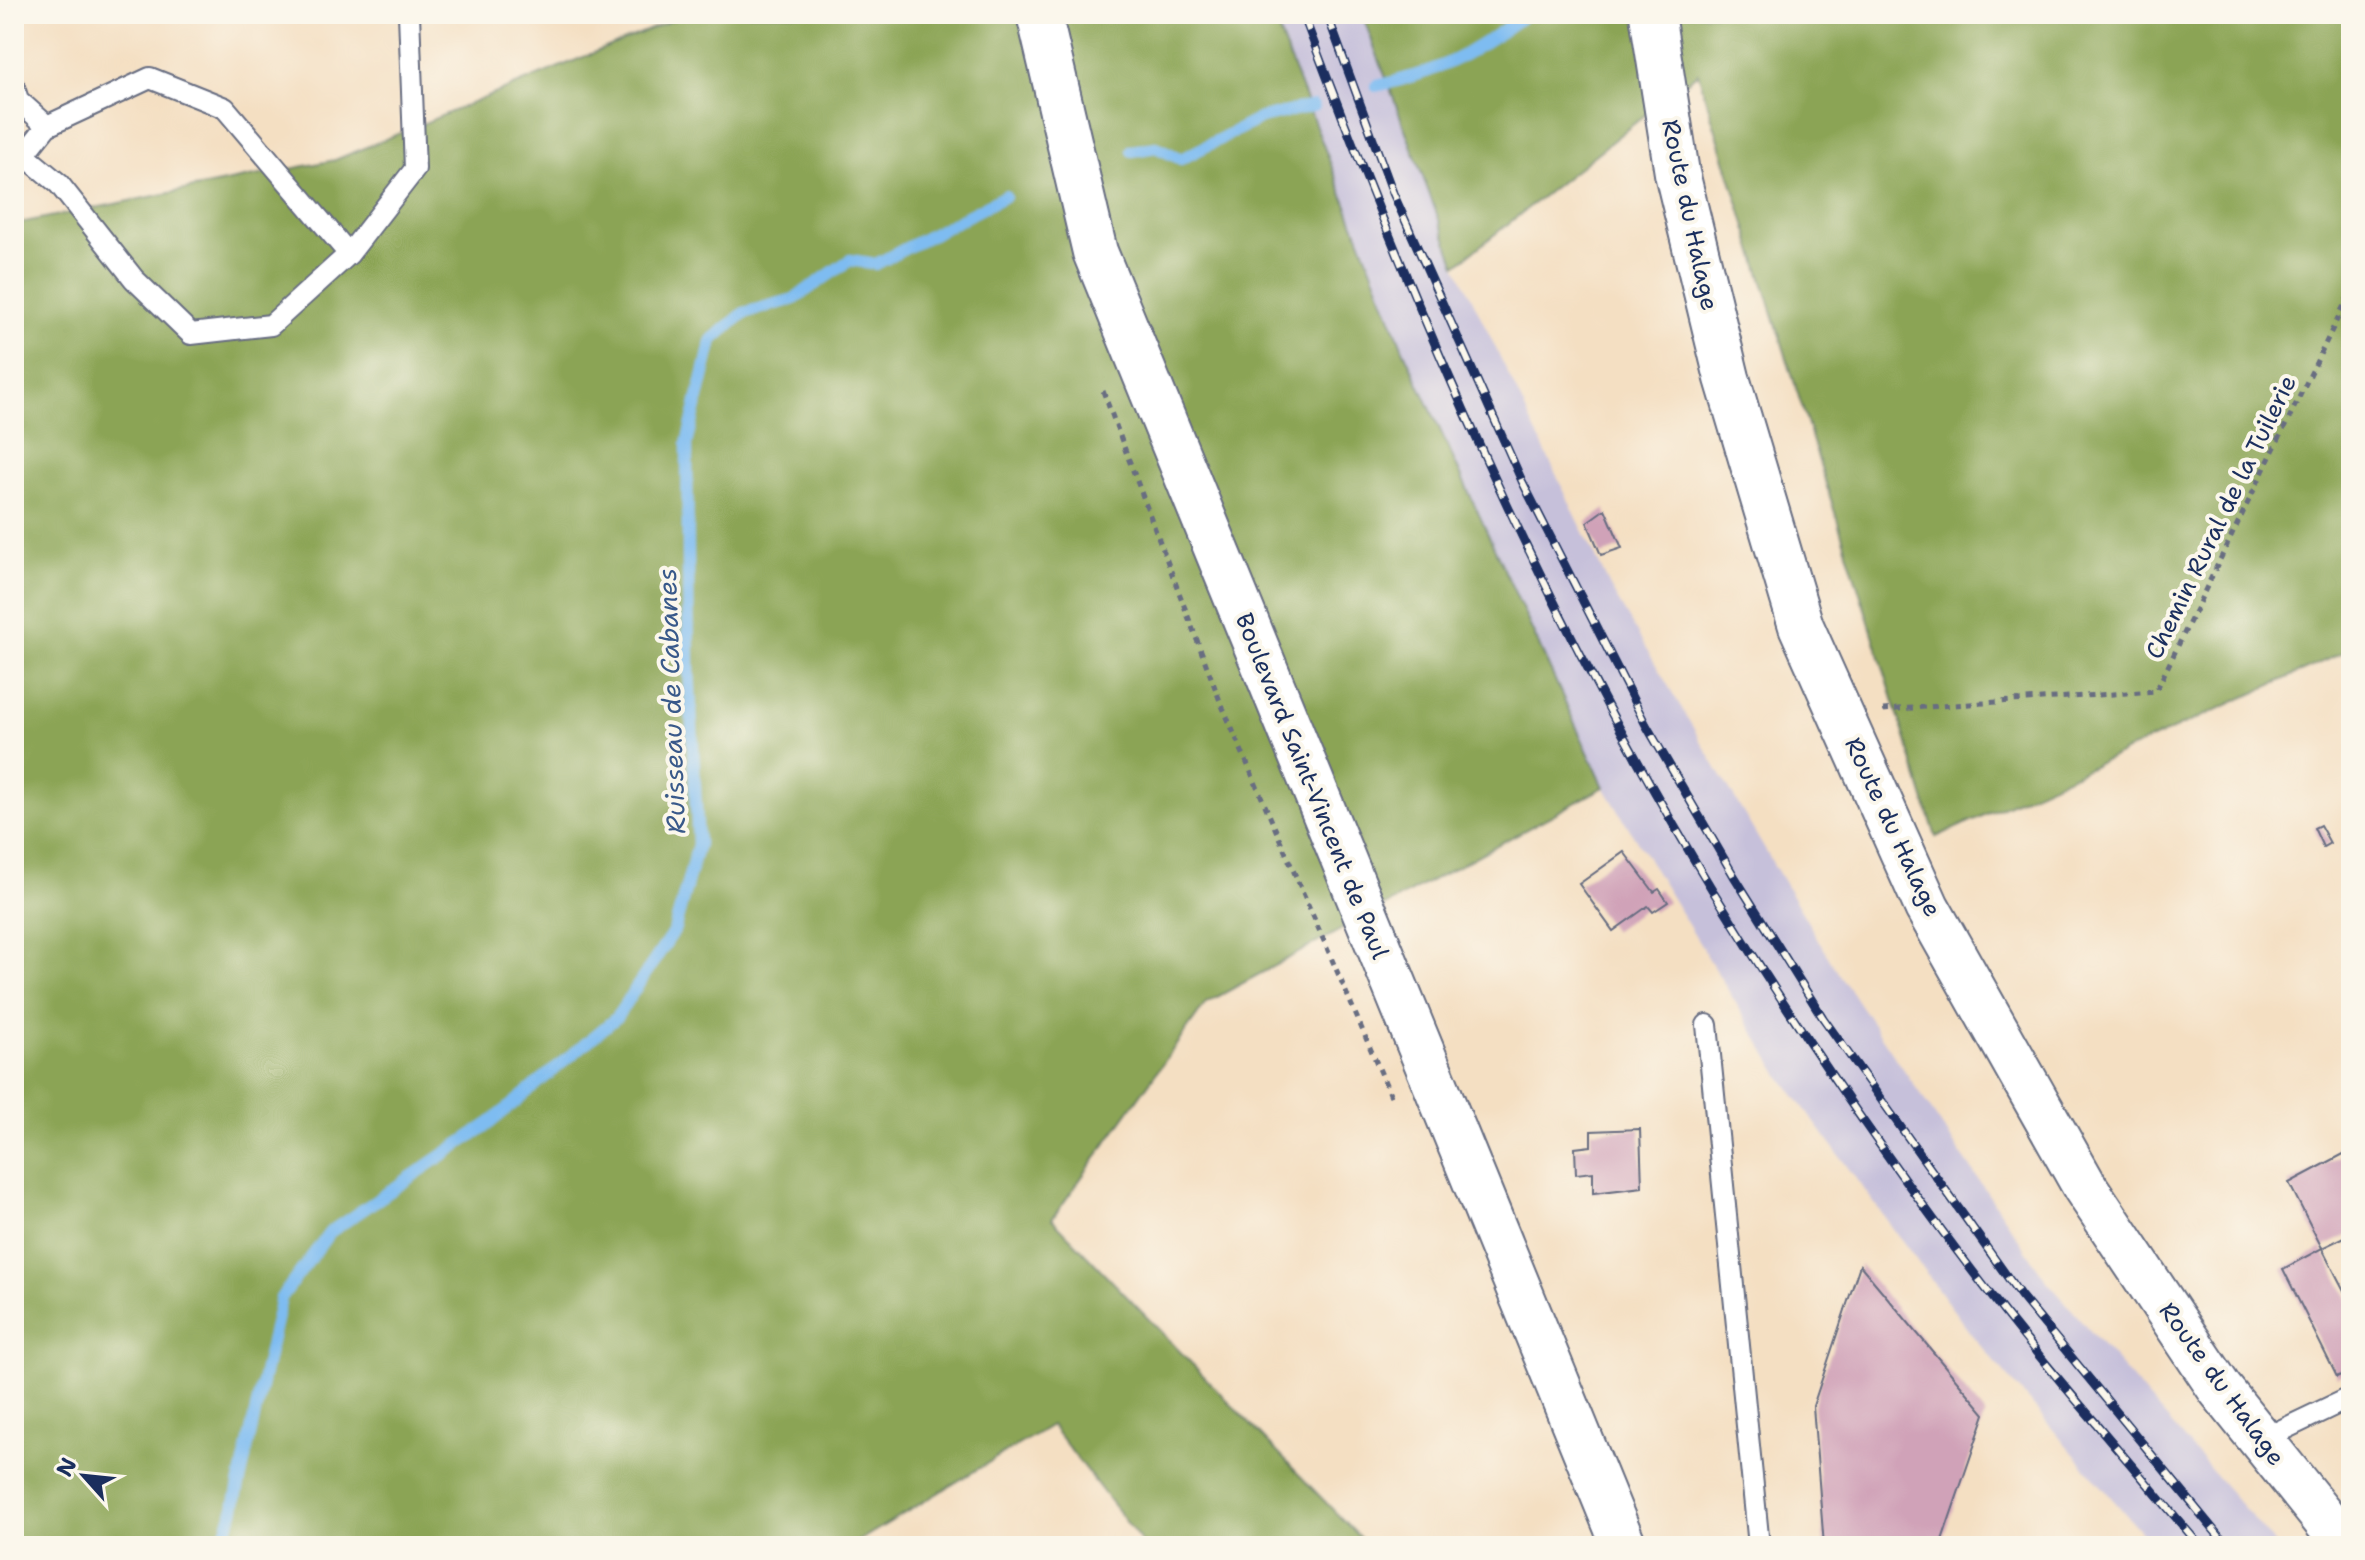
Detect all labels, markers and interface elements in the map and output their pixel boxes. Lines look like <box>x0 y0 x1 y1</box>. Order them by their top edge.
street label: Route du Halage <box>1654 116 1726 314</box>
street label: Chemin Rural de la Tuilerie <box>2138 370 2304 664</box>
water label: Ruisseau de Cabanes <box>649 568 693 834</box>
street label: Boulevard Saint-Vincent de Paul <box>1228 608 1396 964</box>
street label: Route du Halage <box>1837 732 1949 922</box>
street label: Route du Halage <box>2152 1296 2292 1472</box>
north arrow <box>44 1436 124 1516</box>
text: N <box>50 1453 84 1481</box>

